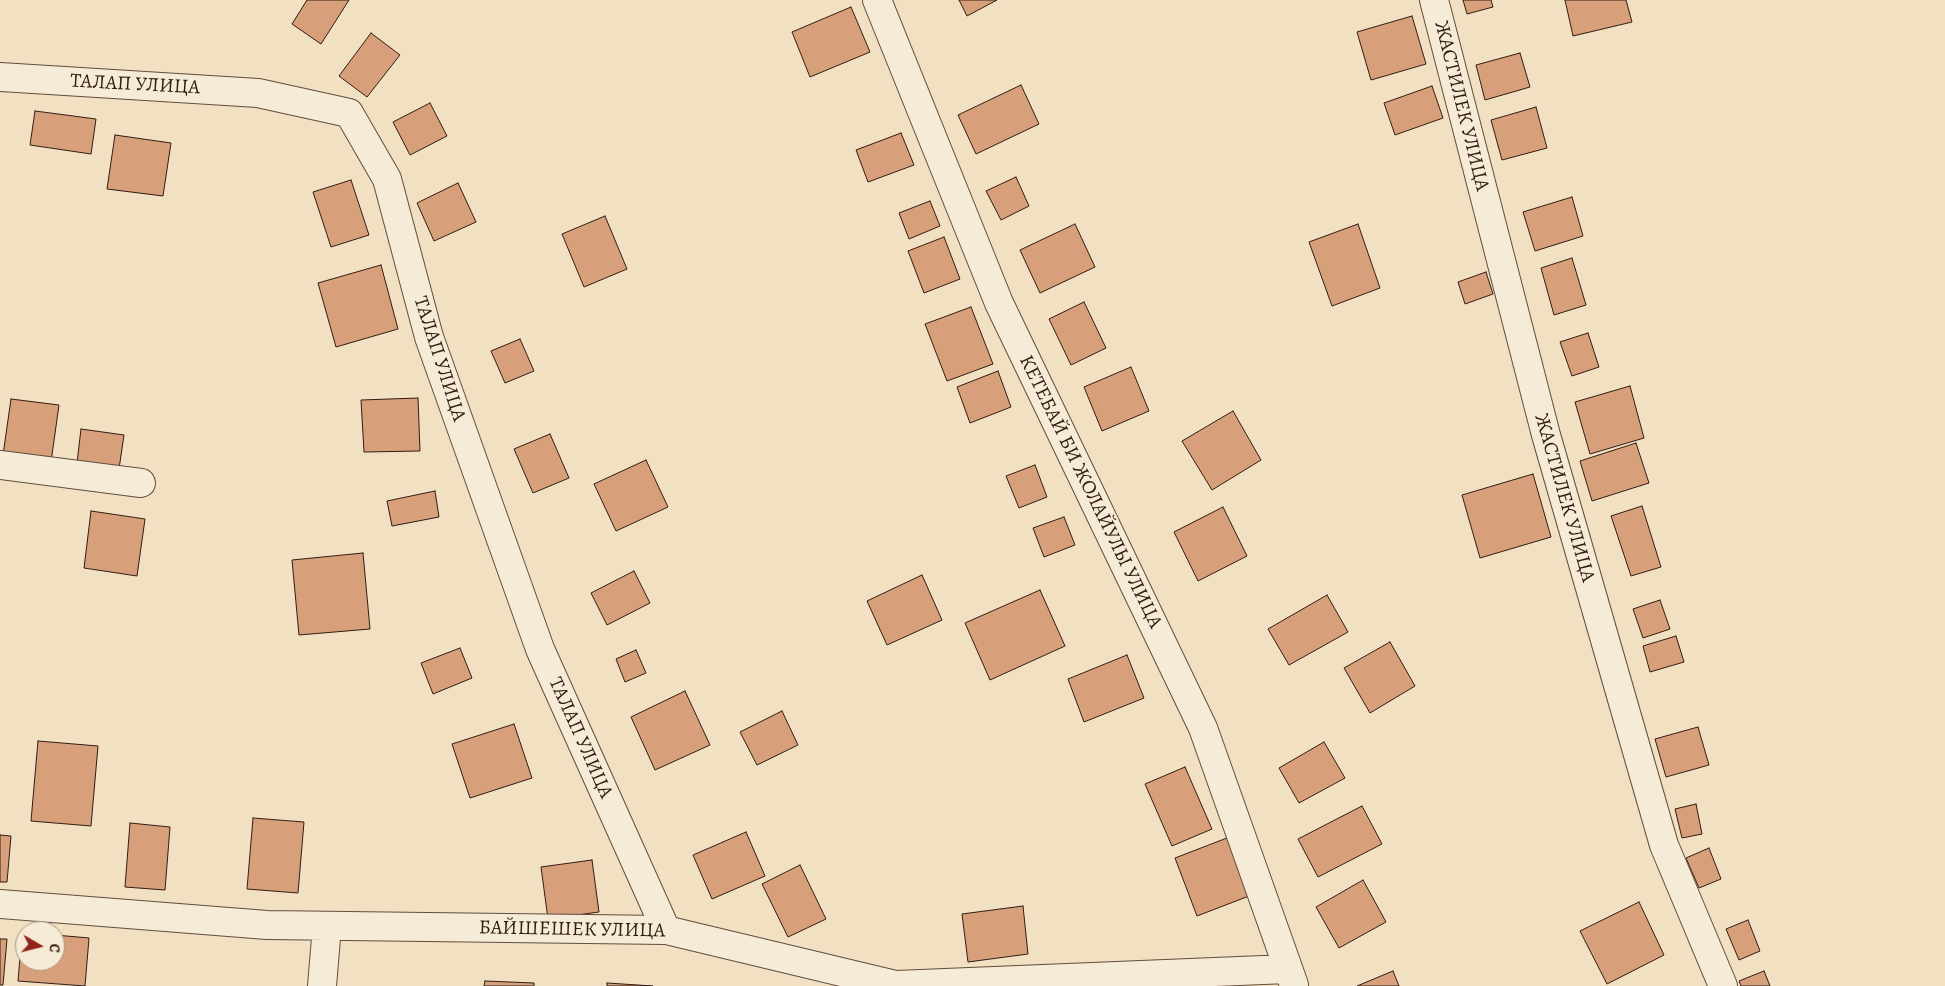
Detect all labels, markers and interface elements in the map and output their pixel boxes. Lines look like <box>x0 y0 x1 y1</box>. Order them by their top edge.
street label: ЖАСТИЛЕК УЛИЦА <box>1428 19 1494 193</box>
street label: ТАЛАП УЛИЦА <box>70 70 200 100</box>
street label: ТАЛАП УЛИЦА <box>408 294 470 424</box>
street label: КЕТЕБАЙ БИ ЖОЛАЙУЛЫ УЛИЦА <box>1013 352 1167 632</box>
street label: ЖАСТИЛЕК УЛИЦА <box>1528 411 1600 585</box>
street label: ТАЛАП УЛИЦА <box>543 674 617 802</box>
street label: БАЙШЕШЕК УЛИЦА <box>479 916 665 944</box>
north arrow <box>15 921 65 971</box>
text: С <box>44 942 64 954</box>

